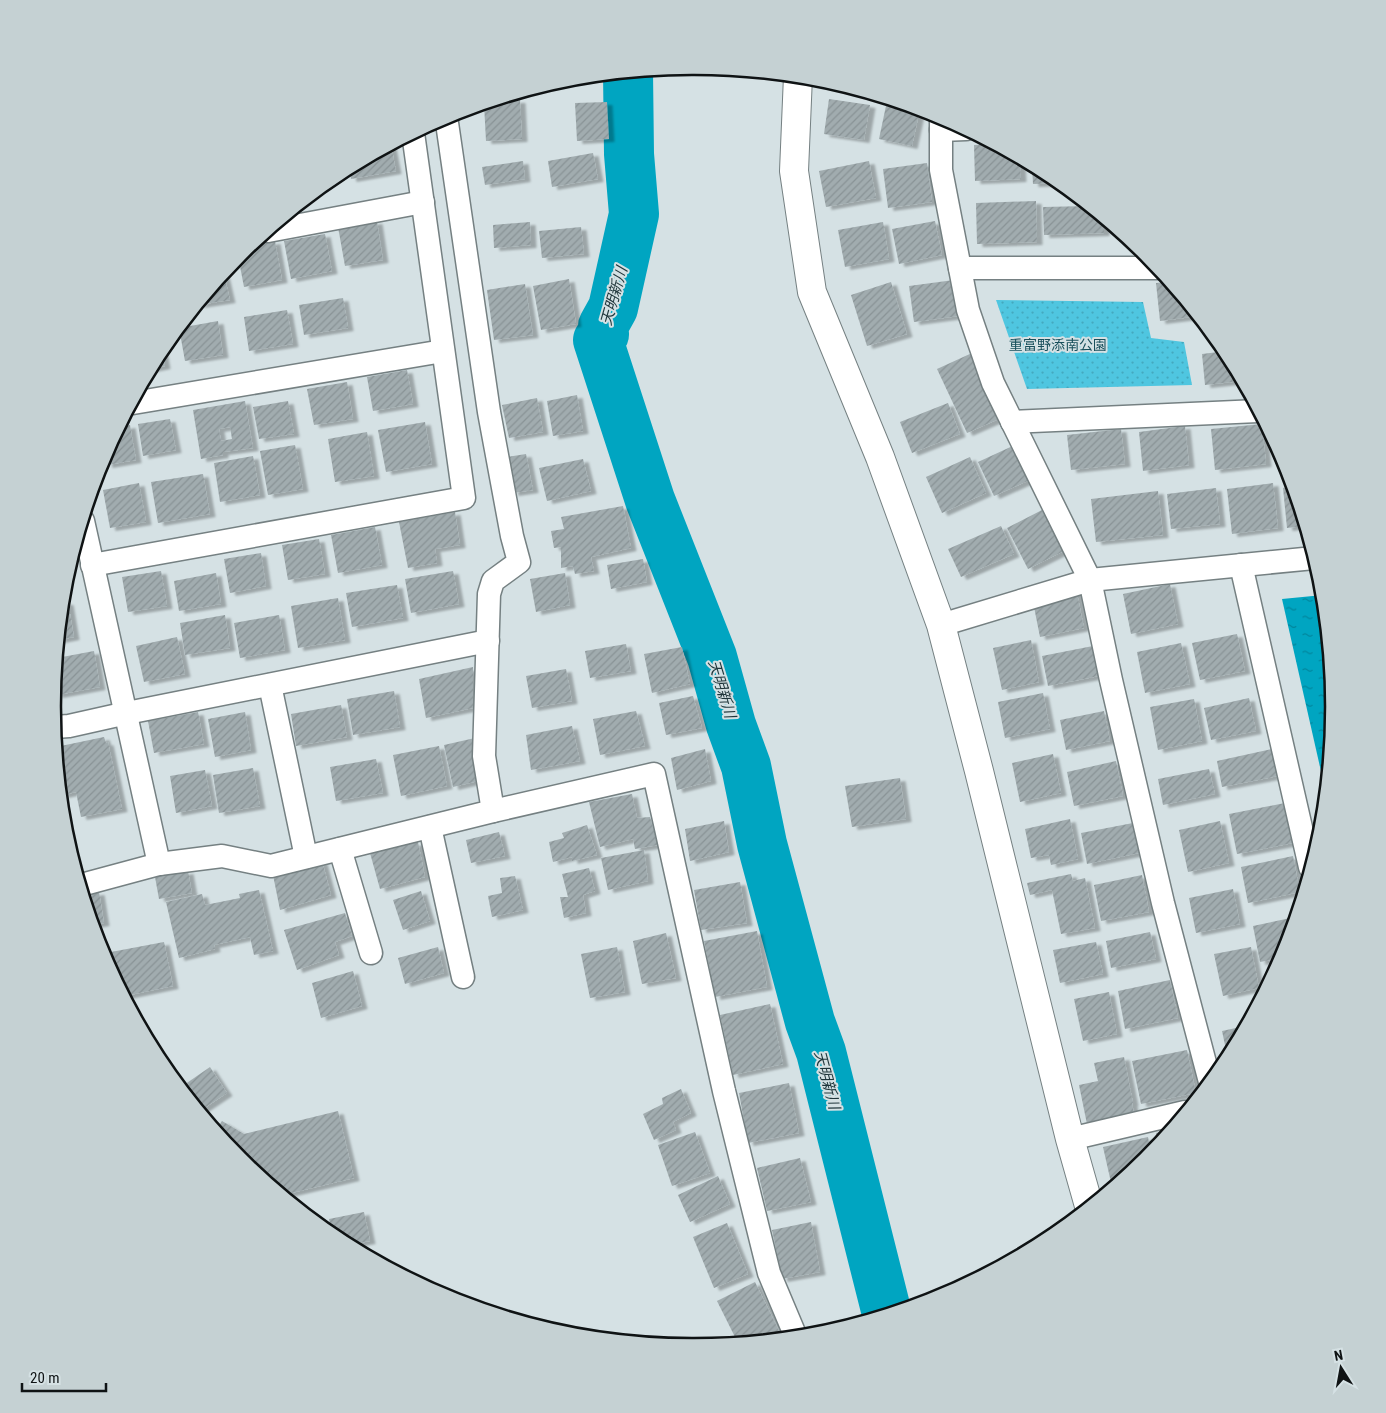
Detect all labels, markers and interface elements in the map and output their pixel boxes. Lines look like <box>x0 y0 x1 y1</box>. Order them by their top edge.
water label: 天明新川 <box>597 263 631 327</box>
park label: 重富野添南公園 <box>1009 337 1107 353</box>
water label: 天明新川 <box>705 658 740 722</box>
water label: 天明新川 <box>811 1049 844 1113</box>
north arrow <box>1316 1343 1366 1393</box>
text: N <box>1333 1347 1344 1364</box>
scale bar <box>22 1360 106 1392</box>
text: 20 m <box>30 1369 60 1387</box>

